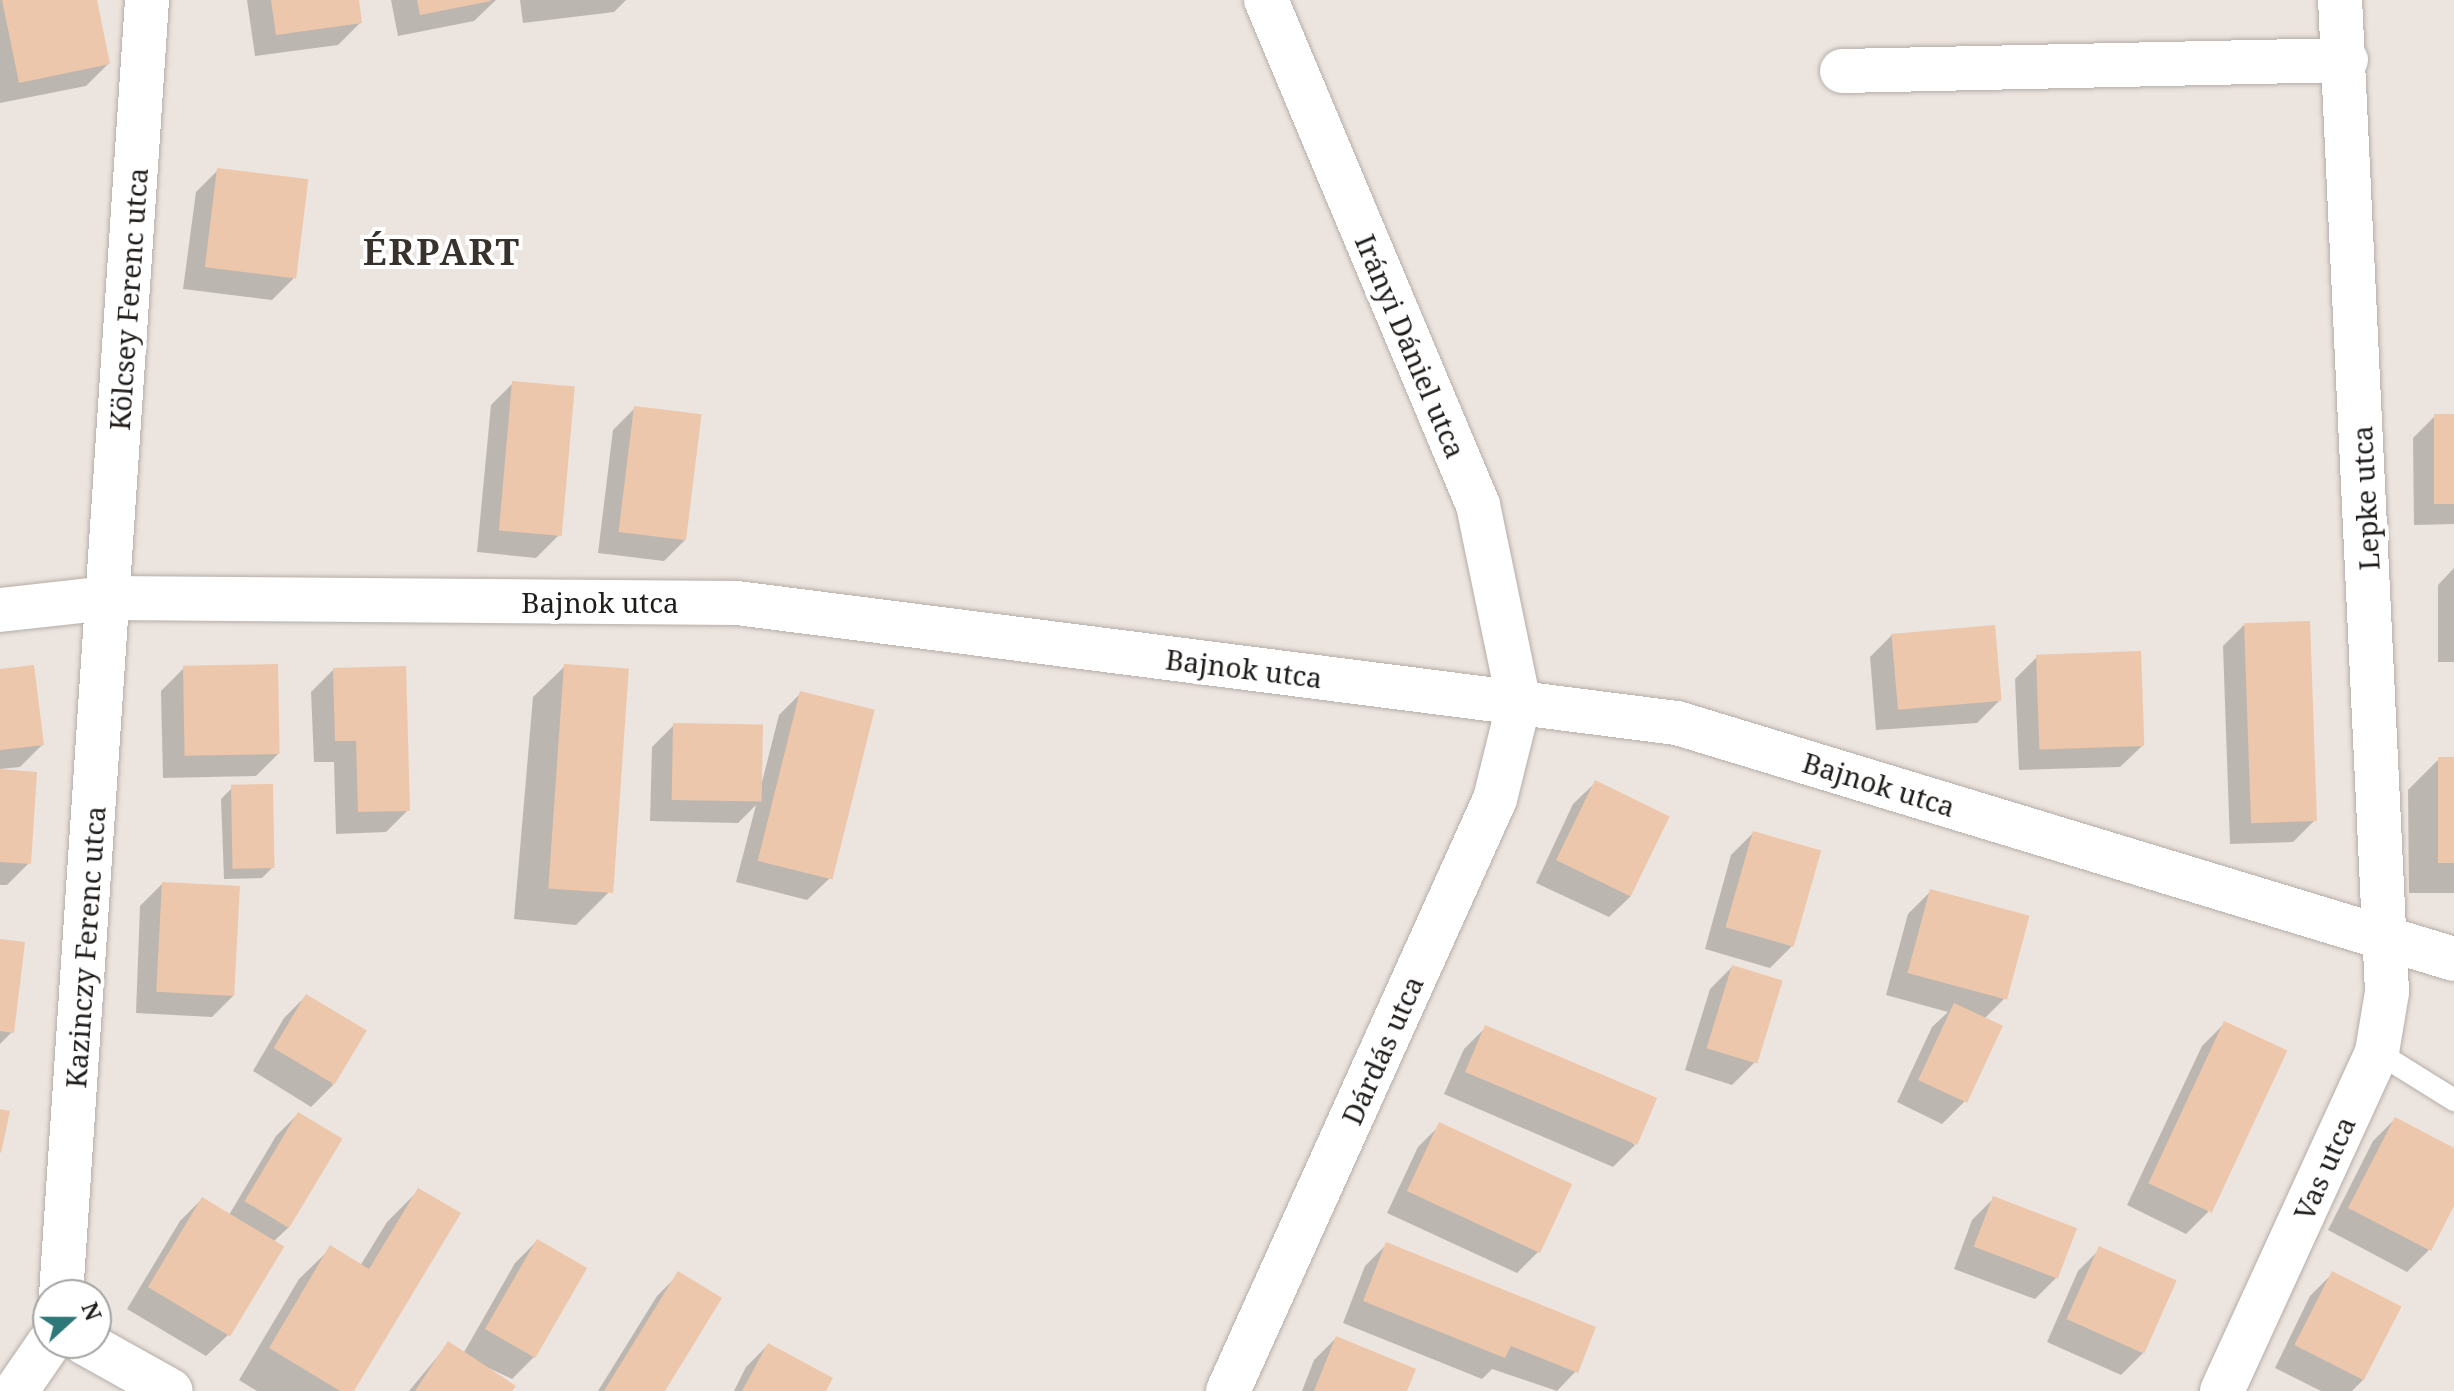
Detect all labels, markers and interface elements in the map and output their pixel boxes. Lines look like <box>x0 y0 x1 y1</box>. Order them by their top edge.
street label: Kölcsey Ferenc utca <box>102 167 154 431</box>
street label: Irányi Dániel utca <box>1349 229 1473 463</box>
district label: ÉRPART <box>363 230 521 274</box>
street label: Lepke utca <box>2344 425 2386 571</box>
street label: Bajnok utca <box>521 585 679 619</box>
street label: Bajnok utca <box>1164 642 1324 694</box>
street label: Bajnok utca <box>1799 745 1959 823</box>
street label: Kazinczy Ferenc utca <box>58 805 112 1089</box>
street label: Dárdás utca <box>1334 970 1430 1130</box>
street label: Vas utca <box>2286 1111 2362 1225</box>
north arrow <box>32 1279 112 1359</box>
text: N <box>75 1298 110 1325</box>

